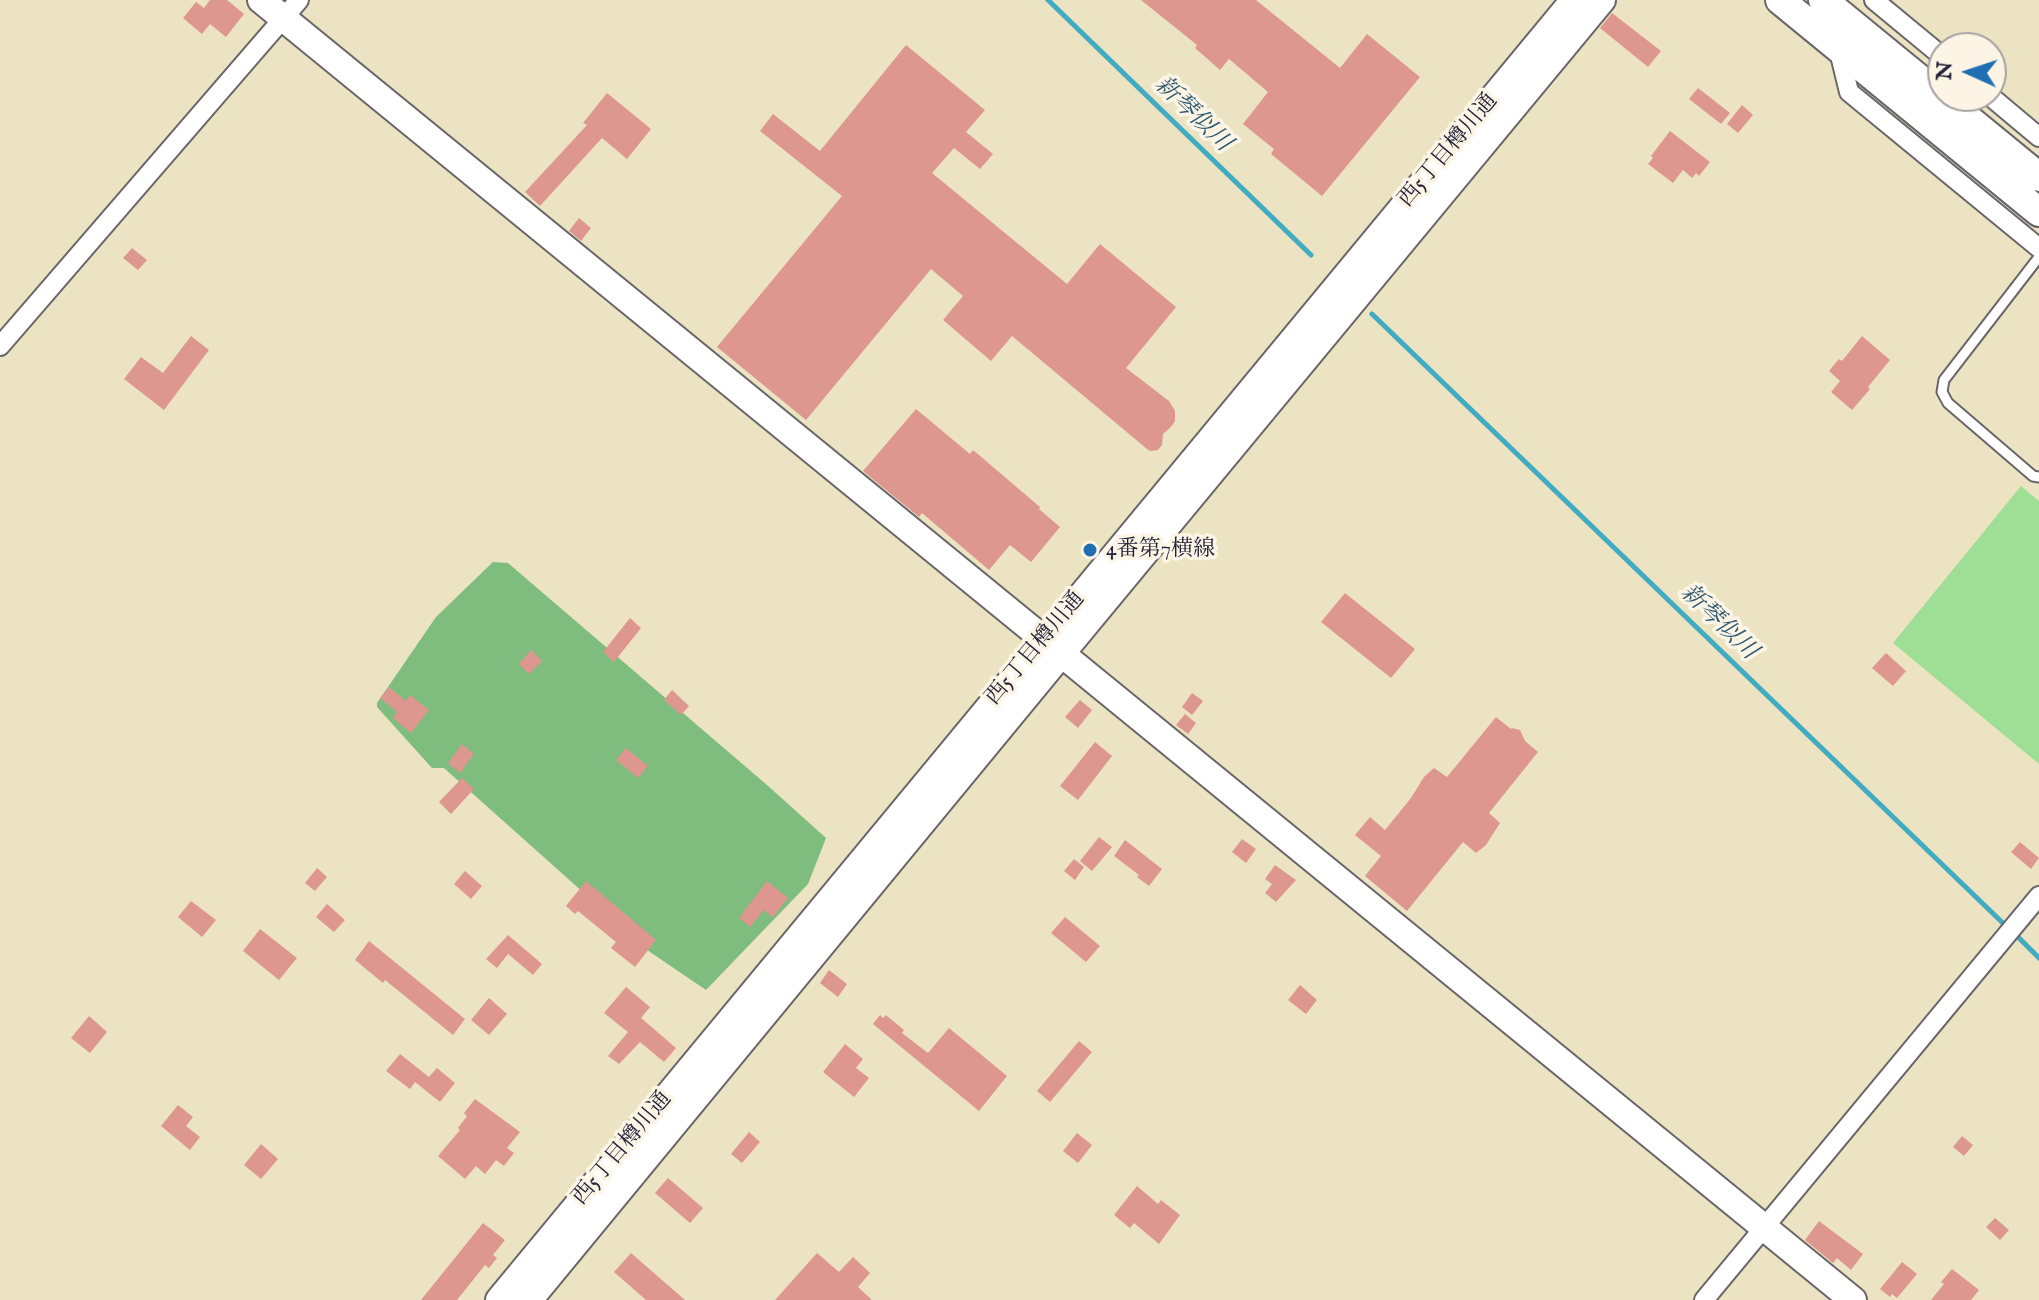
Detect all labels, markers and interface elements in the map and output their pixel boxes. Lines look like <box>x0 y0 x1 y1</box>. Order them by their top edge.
north arrow <box>1927 32 2007 112</box>
text: N <box>1931 61 1960 81</box>
water label: 新琴似川 <box>1147 71 1237 159</box>
street label: 西5丁目樽川通 <box>1394 89 1504 213</box>
place label: 4番第7横線 <box>1106 537 1215 563</box>
marker: 4番第7横線 <box>1081 541 1099 559</box>
water label: 新琴似川 <box>1673 579 1763 667</box>
street label: 西5丁目樽川通 <box>981 587 1091 711</box>
street label: 西5丁目樽川通 <box>568 1087 678 1211</box>

